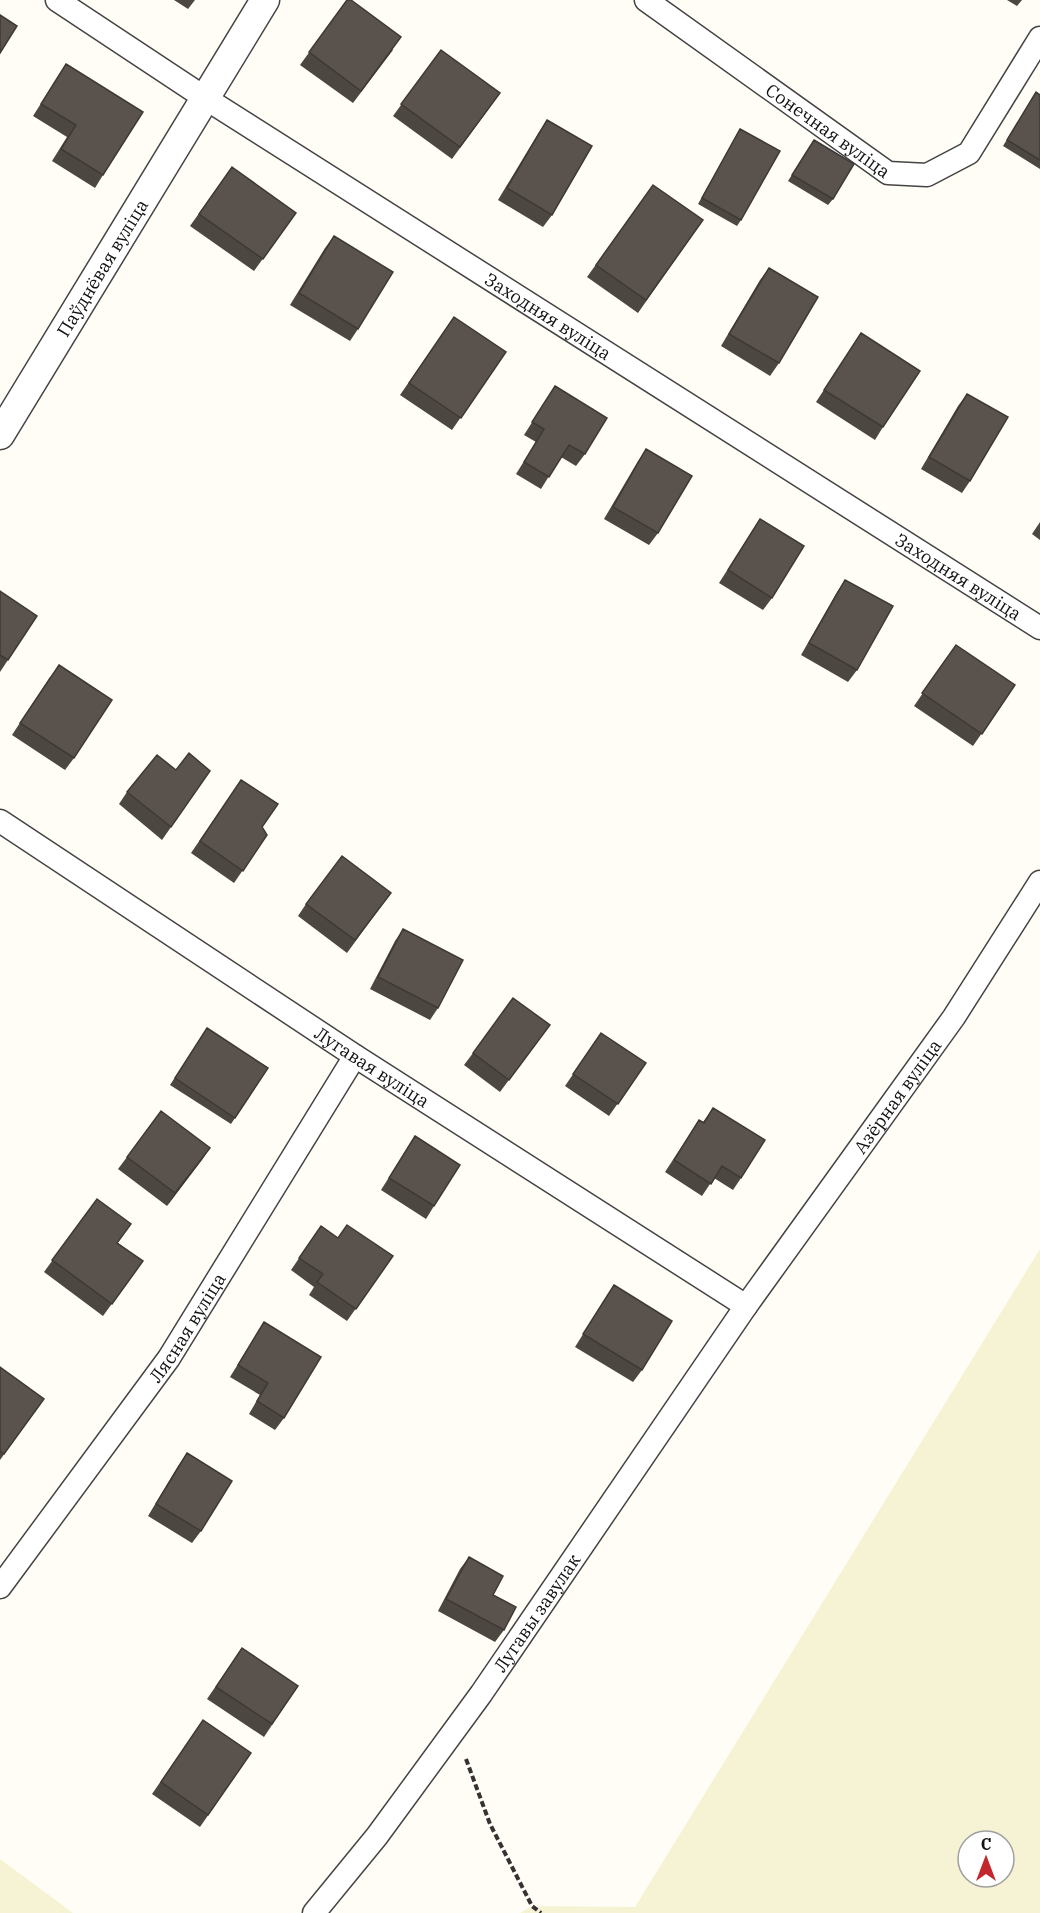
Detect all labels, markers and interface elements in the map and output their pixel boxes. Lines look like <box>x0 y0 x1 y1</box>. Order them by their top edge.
street label: Сонечная вуліца <box>761 78 895 183</box>
street label: Паўднёвая вуліца <box>51 194 153 341</box>
street label: Заходняя вуліца <box>481 267 616 365</box>
street label: Заходняя вуліца <box>891 528 1026 625</box>
street label: Лугавая вуліца <box>310 1021 434 1112</box>
street label: Азёрная вуліца <box>848 1034 946 1158</box>
street label: Лясная вуліца <box>144 1268 230 1387</box>
street label: Лугавы завулак <box>488 1549 585 1676</box>
north arrow <box>956 1829 1016 1889</box>
text: С <box>981 1834 991 1854</box>

